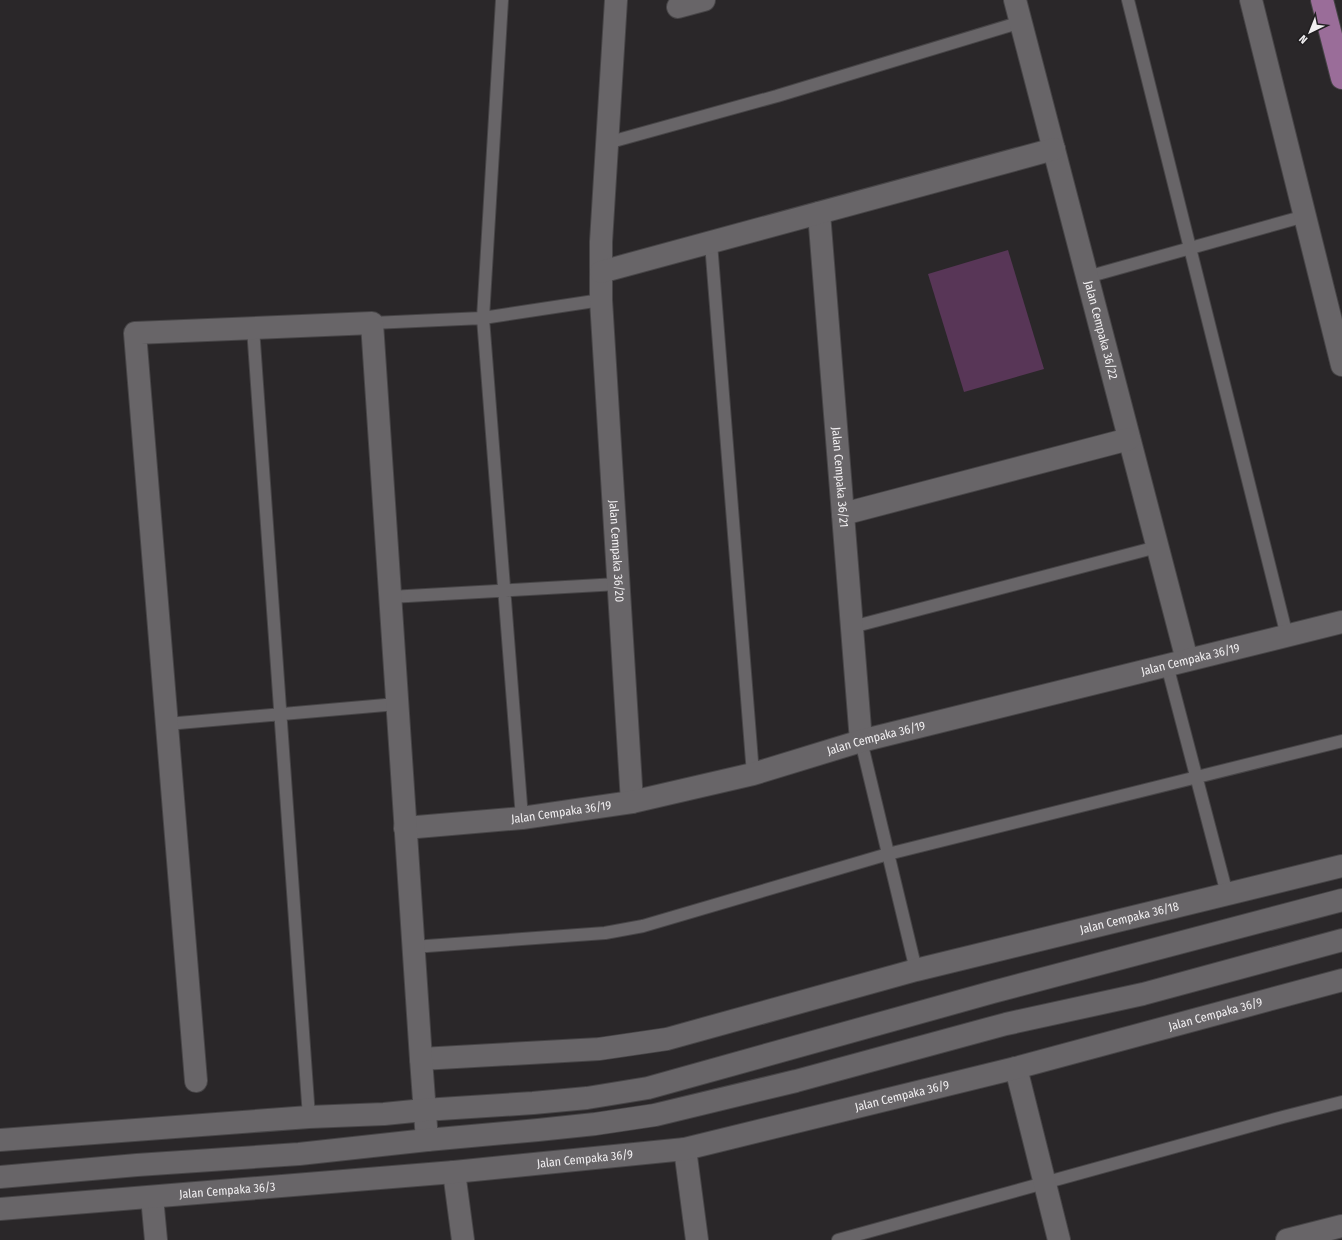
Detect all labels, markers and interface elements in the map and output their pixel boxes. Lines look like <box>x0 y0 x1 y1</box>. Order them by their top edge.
north arrow <box>1290 12 1330 52</box>
text: N <box>1297 32 1310 46</box>
street label: Jalan Cempaka 36/22 <box>1081 279 1121 381</box>
street label: Jalan Cempaka 36/21 <box>829 426 851 528</box>
street label: Jalan Cempaka 36/20 <box>606 500 627 603</box>
street label: Jalan Cempaka 36/19 <box>1140 641 1241 678</box>
street label: Jalan Cempaka 36/19 <box>825 718 927 758</box>
street label: Jalan Cempaka 36/19 <box>510 798 612 826</box>
street label: Jalan Cempaka 36/18 <box>1078 899 1180 937</box>
street label: Jalan Cempaka 36/9 <box>1167 995 1264 1034</box>
street label: Jalan Cempaka 36/9 <box>853 1078 951 1114</box>
street label: Jalan Cempaka 36/9 <box>536 1147 634 1171</box>
street label: Jalan Cempaka 36/3 <box>179 1180 276 1201</box>

